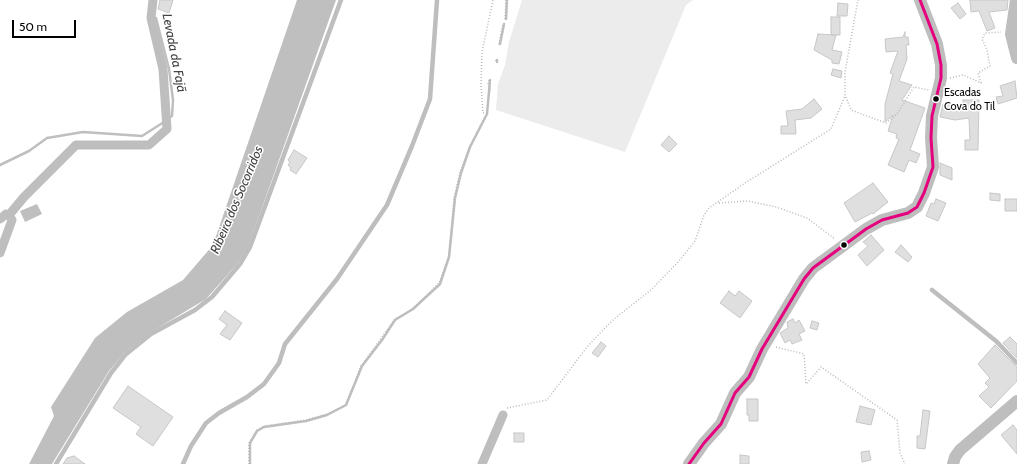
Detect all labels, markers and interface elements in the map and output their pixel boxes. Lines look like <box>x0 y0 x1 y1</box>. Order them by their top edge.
scale bar <box>14 12 78 38</box>
water label: Levada da Fajã <box>159 12 189 94</box>
text: 50 m <box>19 19 47 34</box>
place label: Escadas Cova do Til <box>944 86 995 112</box>
marker: Escadas Cova do Til <box>931 94 941 104</box>
water label: Ribeira dos Socorridos <box>207 144 267 256</box>
unlabelled marker <box>839 240 849 250</box>

